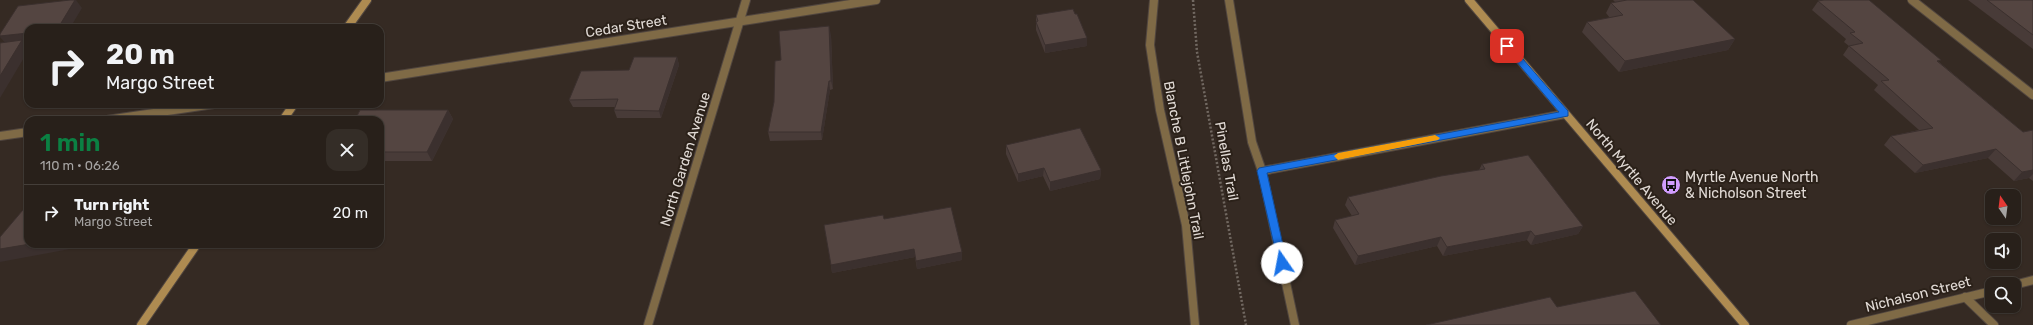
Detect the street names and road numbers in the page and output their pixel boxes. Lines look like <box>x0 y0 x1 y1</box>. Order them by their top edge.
street label: Cedar Street <box>584 12 668 41</box>
street label: Blanche B Littlejohn Trail <box>1160 79 1207 241</box>
street label: North Garden Avenue <box>657 90 714 228</box>
street label: North Myrtle Avenue <box>1582 116 1681 229</box>
street label: Pinellas Trail <box>1211 120 1242 202</box>
street label: Nichalson Street <box>1864 273 1973 316</box>

